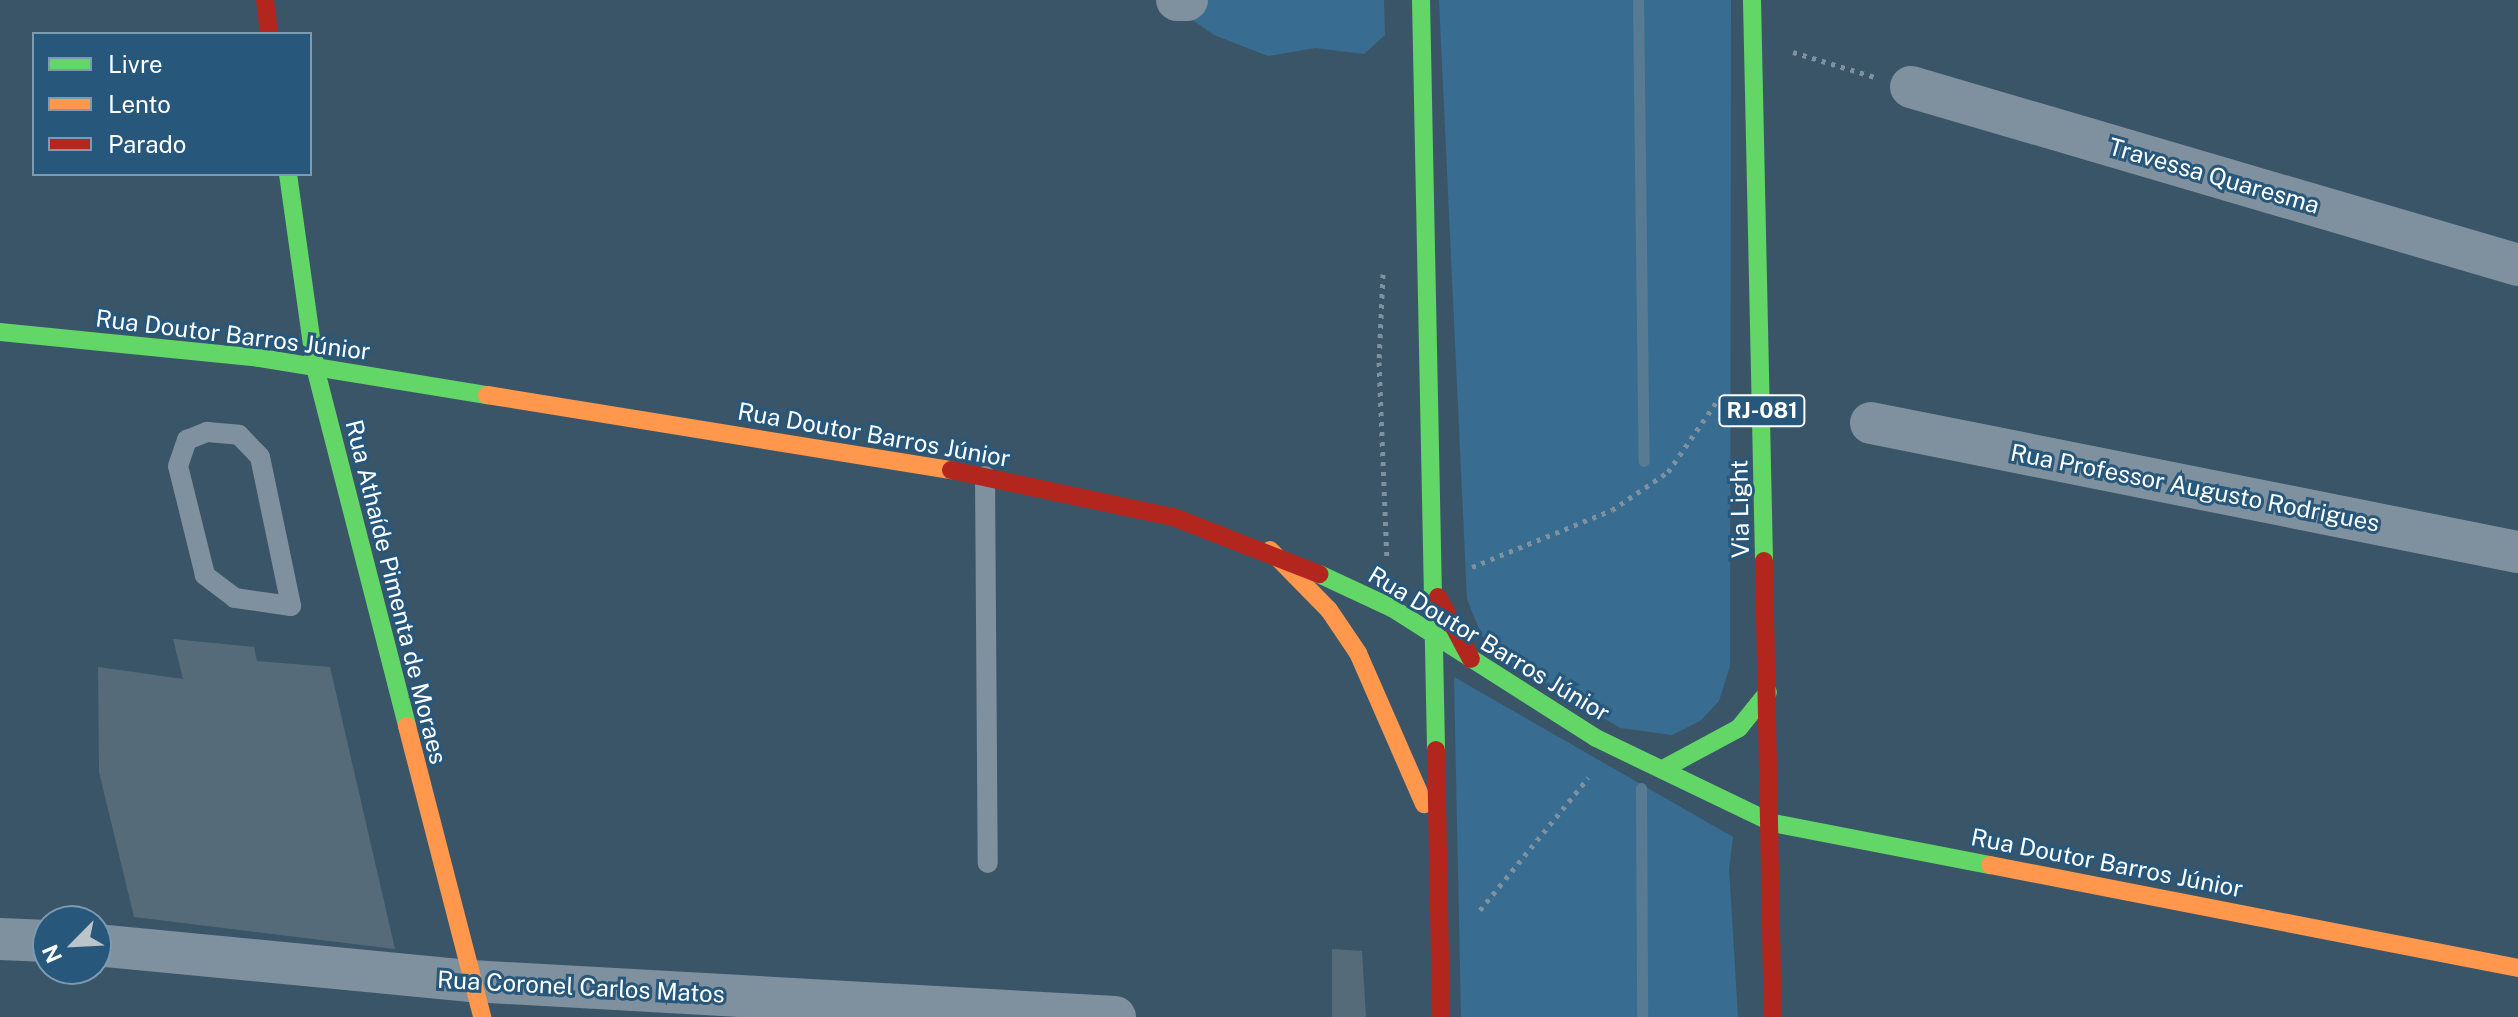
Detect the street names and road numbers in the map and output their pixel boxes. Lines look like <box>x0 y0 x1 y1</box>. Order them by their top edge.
street label: Travessa Quaresma <box>2105 132 2323 220</box>
street label: Rua Doutor Barros Júnior <box>94 304 372 366</box>
road number: RJ-081 <box>1718 393 1806 429</box>
street label: Rua Doutor Barros Júnior <box>735 397 1013 473</box>
street label: Rua Athaíde Pimenta de Moraes <box>339 417 453 767</box>
street label: Rua Professor Augusto Rodrigues <box>2008 438 2382 538</box>
street label: Via Light <box>1725 459 1755 559</box>
street label: Rua Doutor Barros Júnior <box>1363 560 1615 728</box>
street label: Rua Doutor Barros Júnior <box>1969 822 2245 904</box>
street label: Rua Coronel Carlos Matos <box>436 965 726 1009</box>

